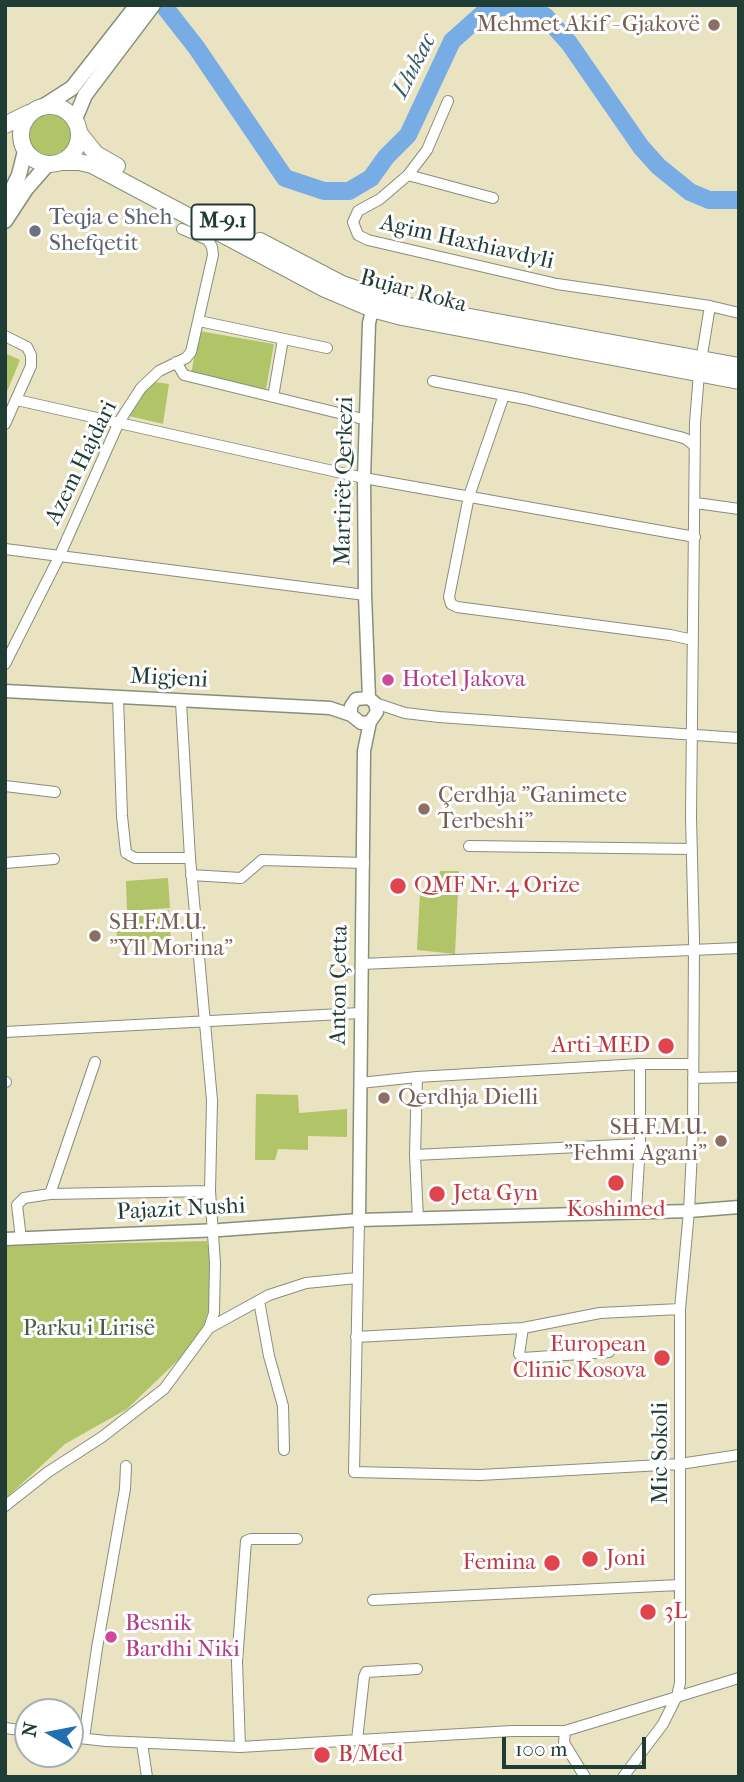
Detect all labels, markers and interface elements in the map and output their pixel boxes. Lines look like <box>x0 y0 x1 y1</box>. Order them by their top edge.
place label: Mehmet Akif - Gjakovë <box>477 11 700 39</box>
marker: Mehmet Akif - Gjakovë <box>706 17 722 33</box>
water label: Llukac <box>387 29 443 103</box>
place label: Teqja e Sheh Shefqetit <box>49 204 173 258</box>
road number: M-9.1 <box>192 204 255 240</box>
street label: Agim Haxhiavdyli <box>377 210 557 276</box>
marker: Teqja e Sheh Shefqetit <box>27 223 43 239</box>
street label: Bujar Roka <box>357 264 469 320</box>
street label: Azem Hajdari <box>40 396 124 530</box>
street label: Martirët Qerkezi <box>330 396 360 566</box>
street label: Migjeni <box>129 663 209 695</box>
place label: Hotel Jakova <box>402 666 526 694</box>
marker: Hotel Jakova <box>380 672 396 688</box>
place label: Çerdhja "Ganimete Terbeshi" <box>438 782 627 836</box>
marker: Çerdhja "Ganimete Terbeshi" <box>416 801 432 817</box>
place label: QMF Nr. 4 Orize <box>414 872 580 900</box>
marker: QMF Nr. 4 Orize <box>388 876 408 896</box>
place label: SH.F.M.U. "Yll Morina" <box>109 909 233 963</box>
street label: Anton Çetta <box>325 925 355 1045</box>
marker: SH.F.M.U. "Yll Morina" <box>87 928 103 944</box>
place label: Arti-MED <box>552 1032 650 1060</box>
marker: Arti-MED <box>656 1036 676 1056</box>
place label: Qerdhja Dielli <box>398 1084 538 1112</box>
marker: Qerdhja Dielli <box>376 1090 392 1106</box>
place label: SH.F.M.U. "Fehmi Agani" <box>564 1114 707 1168</box>
marker: SH.F.M.U. "Fehmi Agani" <box>713 1133 729 1149</box>
marker: Koshimed <box>606 1173 626 1193</box>
place label: Jeta Gyn <box>453 1180 538 1208</box>
marker: Jeta Gyn <box>427 1184 447 1204</box>
street label: Pajazit Nushi <box>116 1193 246 1227</box>
place label: Koshimed <box>566 1196 666 1224</box>
park label: Parku i Lirisë <box>23 1315 155 1343</box>
place label: European Clinic Kosova <box>513 1331 646 1385</box>
marker: European Clinic Kosova <box>652 1348 672 1368</box>
street label: Mic Sokoli <box>647 1402 675 1504</box>
place label: Joni <box>606 1545 646 1573</box>
place label: Femina <box>462 1549 536 1577</box>
marker: Joni <box>580 1549 600 1569</box>
marker: Femina <box>542 1553 562 1573</box>
place label: 3L <box>664 1598 687 1626</box>
marker: 3L <box>638 1602 658 1622</box>
place label: Besnik Bardhi Niki <box>125 1610 240 1664</box>
marker: Besnik Bardhi Niki <box>103 1629 119 1645</box>
north arrow <box>14 1698 84 1768</box>
text: N <box>18 1721 42 1739</box>
scale bar <box>506 1722 650 1766</box>
text: 100 m <box>515 1737 568 1761</box>
place label: B/Med <box>338 1741 403 1769</box>
marker: B/Med <box>312 1745 332 1765</box>

